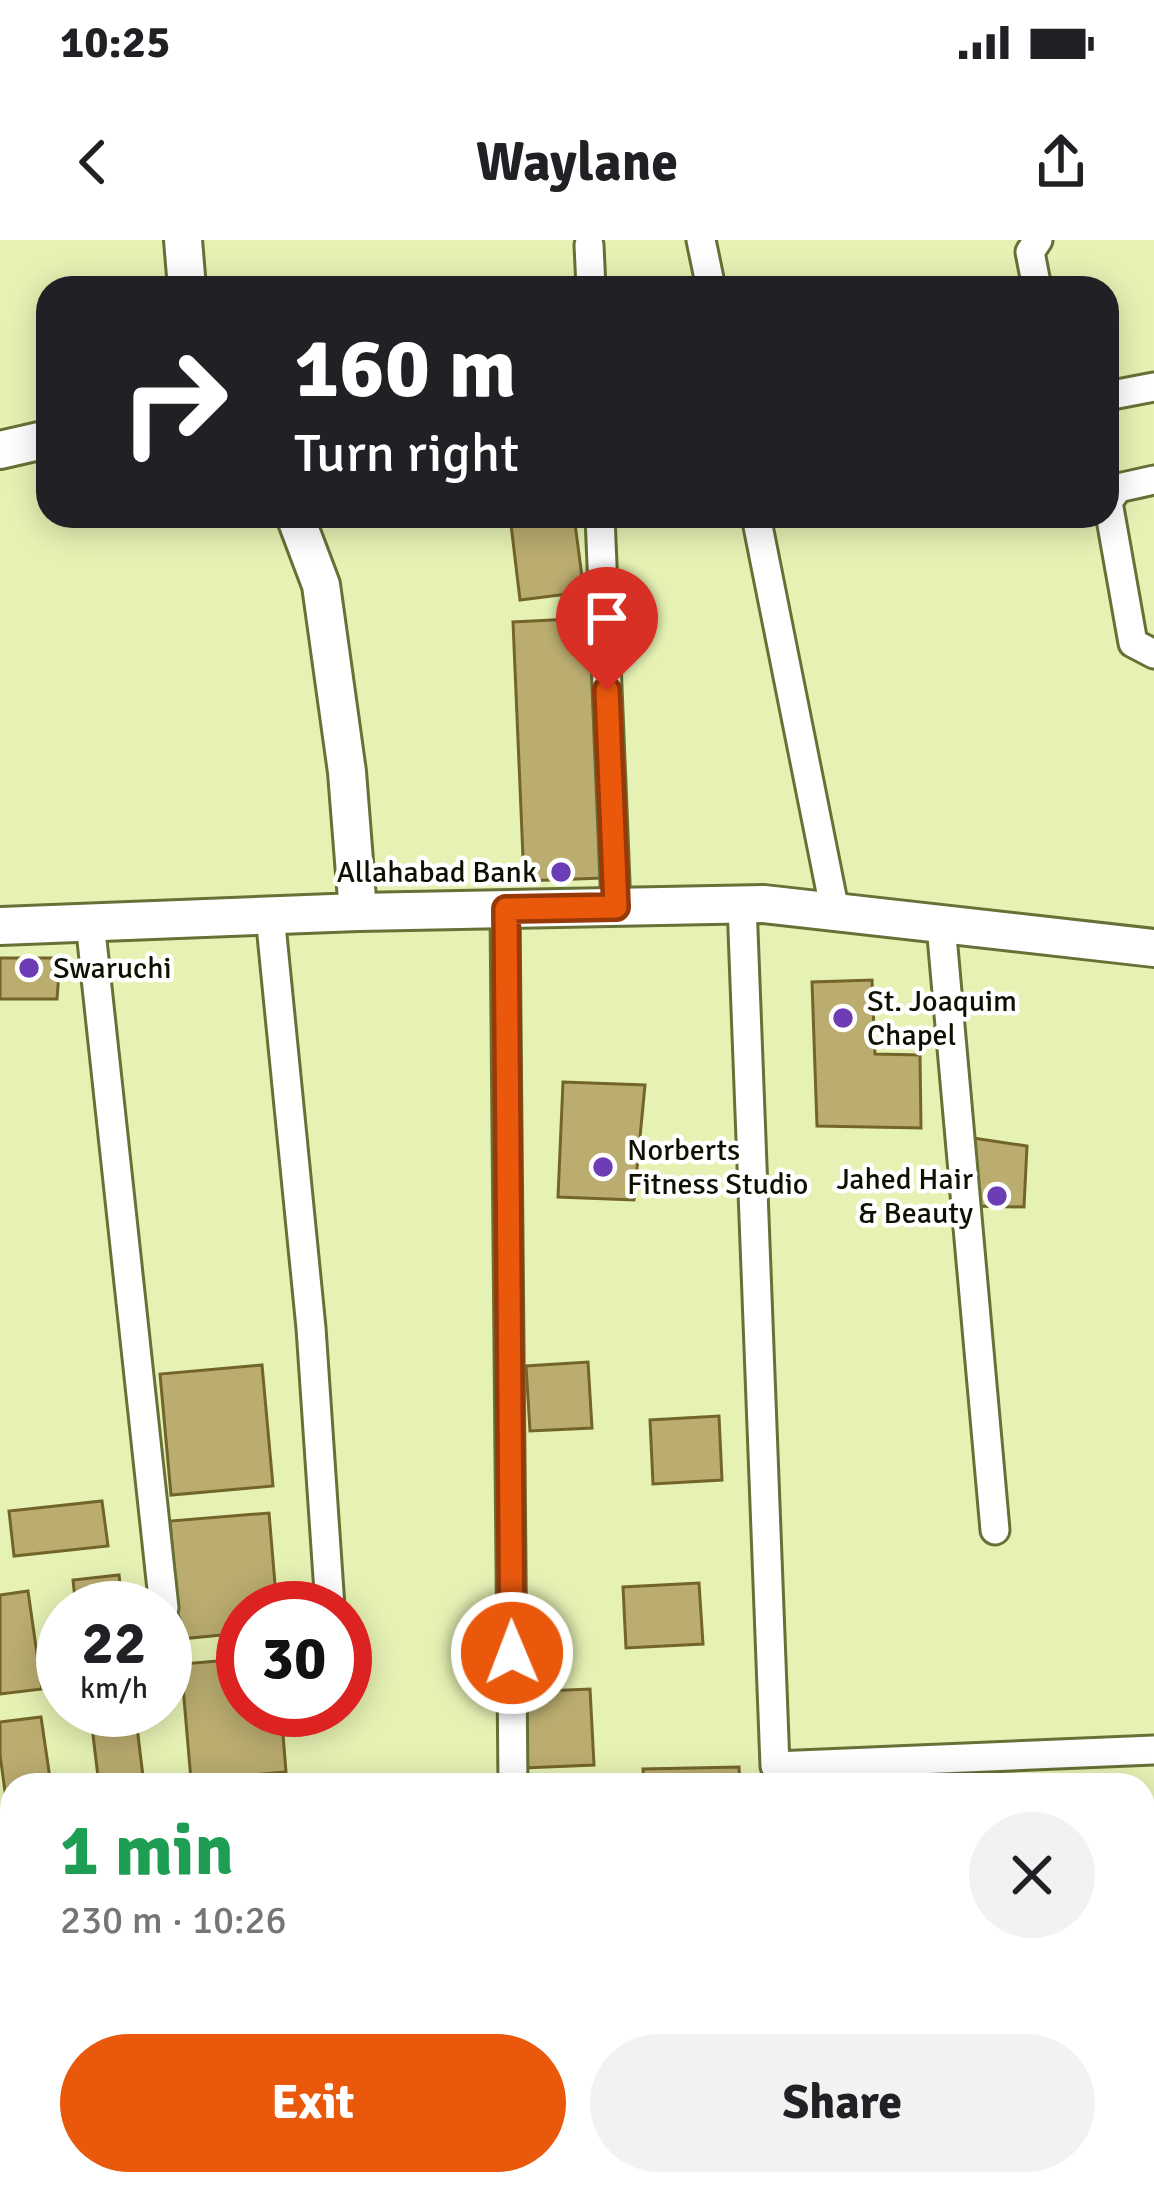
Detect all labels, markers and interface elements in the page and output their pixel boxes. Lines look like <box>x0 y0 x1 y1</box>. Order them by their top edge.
text: 10:25 <box>60 15 170 70</box>
icon: back <box>60 129 126 195</box>
text: Waylane <box>476 129 678 196</box>
icon: share <box>1028 129 1094 195</box>
text: 160 m <box>294 317 516 421</box>
icon: right <box>96 324 252 480</box>
text: Turn right <box>294 420 519 487</box>
pin <box>556 567 658 690</box>
icon: arrive <box>574 585 640 651</box>
place label: Allahabad Bank <box>337 854 537 891</box>
marker: Allahabad Bank <box>548 859 574 885</box>
place label: Swaruchi <box>53 950 172 987</box>
marker: Swaruchi <box>16 955 42 981</box>
place label: St. Joaquim Chapel <box>867 983 1017 1054</box>
marker: St. Joaquim Chapel <box>830 1005 856 1031</box>
place label: Norberts Fitness Studio <box>627 1132 808 1203</box>
marker: Norberts Fitness Studio <box>590 1154 616 1180</box>
place label: Jahed Hair & Beauty <box>837 1161 973 1232</box>
marker: Jahed Hair & Beauty <box>984 1183 1010 1209</box>
speed limit sign: 30 <box>216 1581 372 1737</box>
position arrow <box>449 1590 575 1716</box>
text: 22 <box>82 1607 146 1681</box>
text: km/h <box>80 1670 148 1707</box>
text: 1 min <box>60 1806 234 1895</box>
button: close <box>969 1812 1095 1938</box>
text: 230 m · 10:26 <box>60 1896 287 1944</box>
button: Exit <box>60 2034 566 2172</box>
button: Share <box>590 2034 1095 2172</box>

